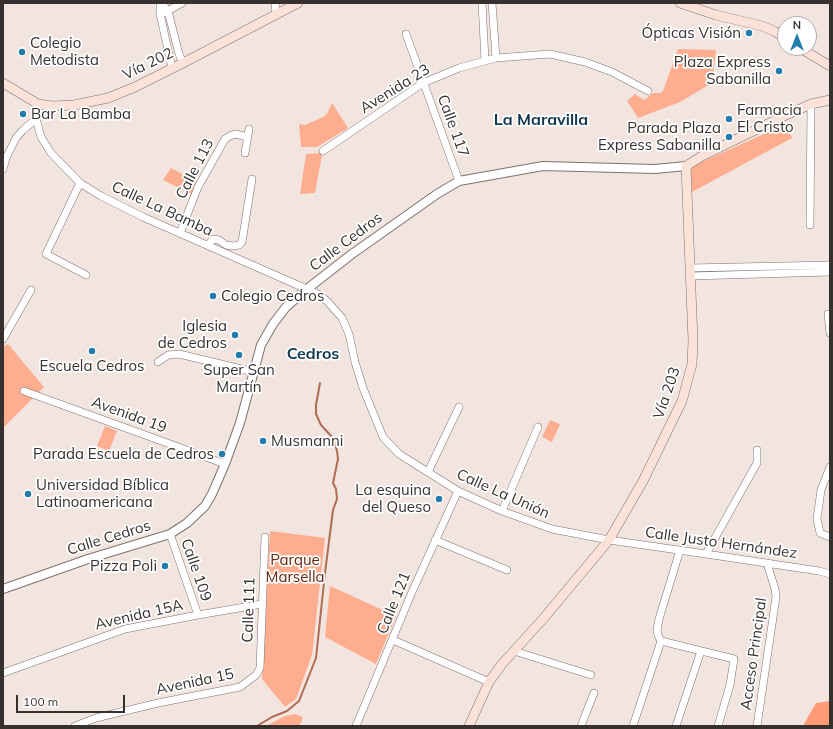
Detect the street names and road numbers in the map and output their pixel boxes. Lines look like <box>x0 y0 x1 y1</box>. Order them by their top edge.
street label: Vía 202 <box>120 44 176 84</box>
street label: Avenida 23 <box>357 60 433 118</box>
street label: Calle 117 <box>433 92 473 160</box>
street label: Calle 113 <box>172 136 218 202</box>
street label: Calle La Bamba <box>108 178 216 240</box>
street label: Calle Cedros <box>306 209 386 275</box>
street label: Vía 203 <box>650 365 684 421</box>
street label: Avenida 19 <box>89 393 169 437</box>
street label: Calle La Unión <box>454 465 552 523</box>
street label: Calle Cedros <box>65 517 153 559</box>
street label: Calle Justo Hernández <box>644 523 798 563</box>
street label: Calle 109 <box>177 536 215 604</box>
street label: Calle 121 <box>373 569 415 637</box>
street label: Calle 111 <box>239 577 259 643</box>
street label: Avenida 15A <box>93 596 185 634</box>
street label: Acceso Principal <box>737 597 771 711</box>
street label: Avenida 15 <box>155 665 235 699</box>

